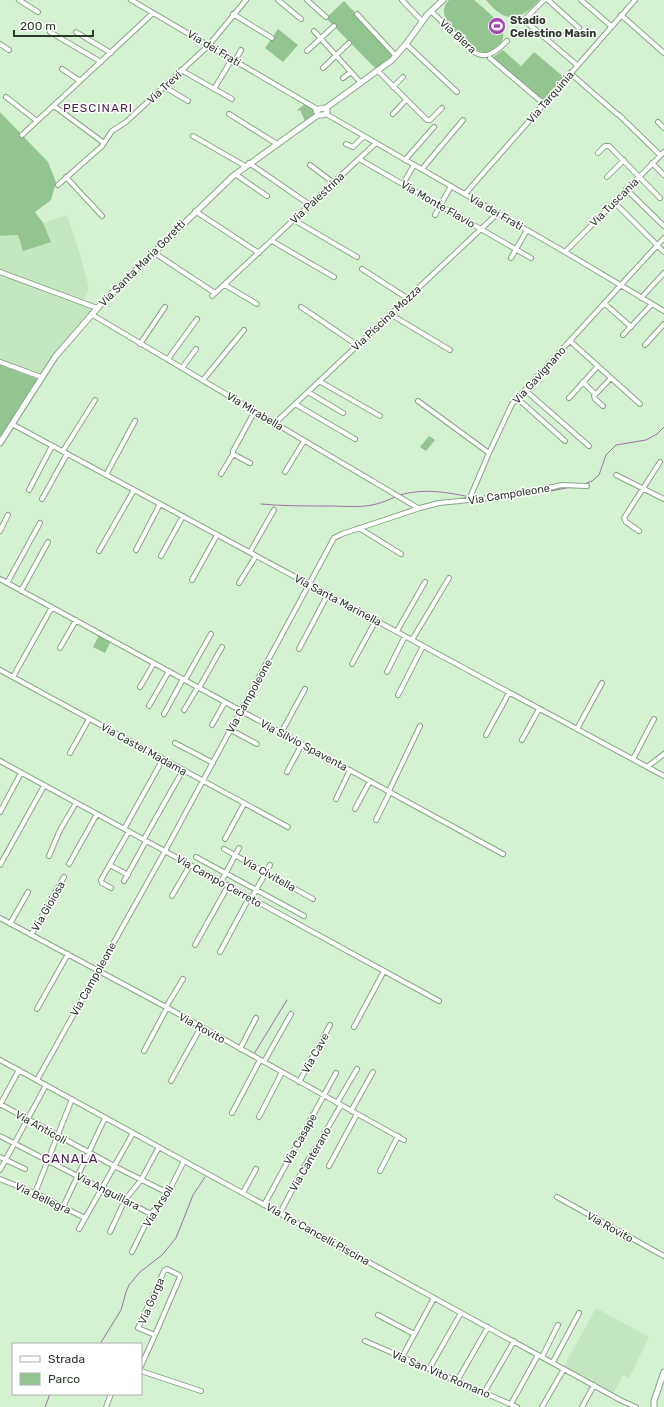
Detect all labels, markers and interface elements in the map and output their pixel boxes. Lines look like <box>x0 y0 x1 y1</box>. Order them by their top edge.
scale bar <box>14 12 93 38</box>
place label: Stadio Celestino Masin <box>510 14 596 40</box>
sports icon: Stadio Celestino Masin <box>487 16 507 36</box>
street label: Via Blera <box>437 17 479 56</box>
text: 200 m <box>20 19 56 33</box>
street label: Via dei Frati <box>185 27 243 69</box>
street label: Via Trevi <box>144 68 184 107</box>
street label: Via Tarquinia <box>524 69 577 126</box>
district label: PESCINARI <box>63 101 133 115</box>
street label: Via Palestrina <box>287 170 347 227</box>
street label: Via Tuscania <box>587 175 641 229</box>
street label: Via Monte Flavio <box>398 178 477 231</box>
street label: Via dei Frati <box>467 192 525 233</box>
street label: Via Santa Maria Goretti <box>96 217 188 309</box>
street label: Via Piscina Mozza <box>349 283 424 354</box>
street label: Via Gavignano <box>510 344 569 407</box>
street label: Via Mirabella <box>224 389 286 434</box>
street label: Via Campoleone <box>467 482 551 507</box>
street label: Via Santa Marinella <box>292 572 384 629</box>
street label: Via Campoleone <box>224 657 275 736</box>
street label: Via Silvio Spaventa <box>258 717 350 774</box>
street label: Via Castel Madama <box>98 720 189 779</box>
street label: Via Campo Cerreto <box>174 853 264 910</box>
street label: Via Civitella <box>240 854 298 894</box>
street label: Via Gioiosa <box>29 879 68 934</box>
street label: Via Campoleone <box>68 940 119 1019</box>
street label: Via Rovito <box>176 1010 227 1047</box>
street label: Via Cave <box>299 1031 332 1076</box>
street label: Via Anticoli <box>13 1108 69 1147</box>
street label: Via Casape <box>281 1111 320 1167</box>
street label: Via Canterano <box>287 1125 334 1194</box>
district label: CANALA <box>41 1151 99 1166</box>
street label: Via Anguillara <box>74 1170 142 1213</box>
street label: Via Bellegra <box>13 1180 73 1217</box>
street label: Via Arsoli <box>140 1183 176 1230</box>
street label: Via Tre Cancelli Piscina <box>264 1201 372 1268</box>
street label: Via Rovito <box>584 1209 635 1246</box>
street label: Via Gorga <box>136 1276 167 1326</box>
legend <box>12 1343 142 1395</box>
street label: Via San Vito Romano <box>389 1348 492 1401</box>
text: Strada <box>48 1352 85 1366</box>
text: Parco <box>48 1372 80 1386</box>

